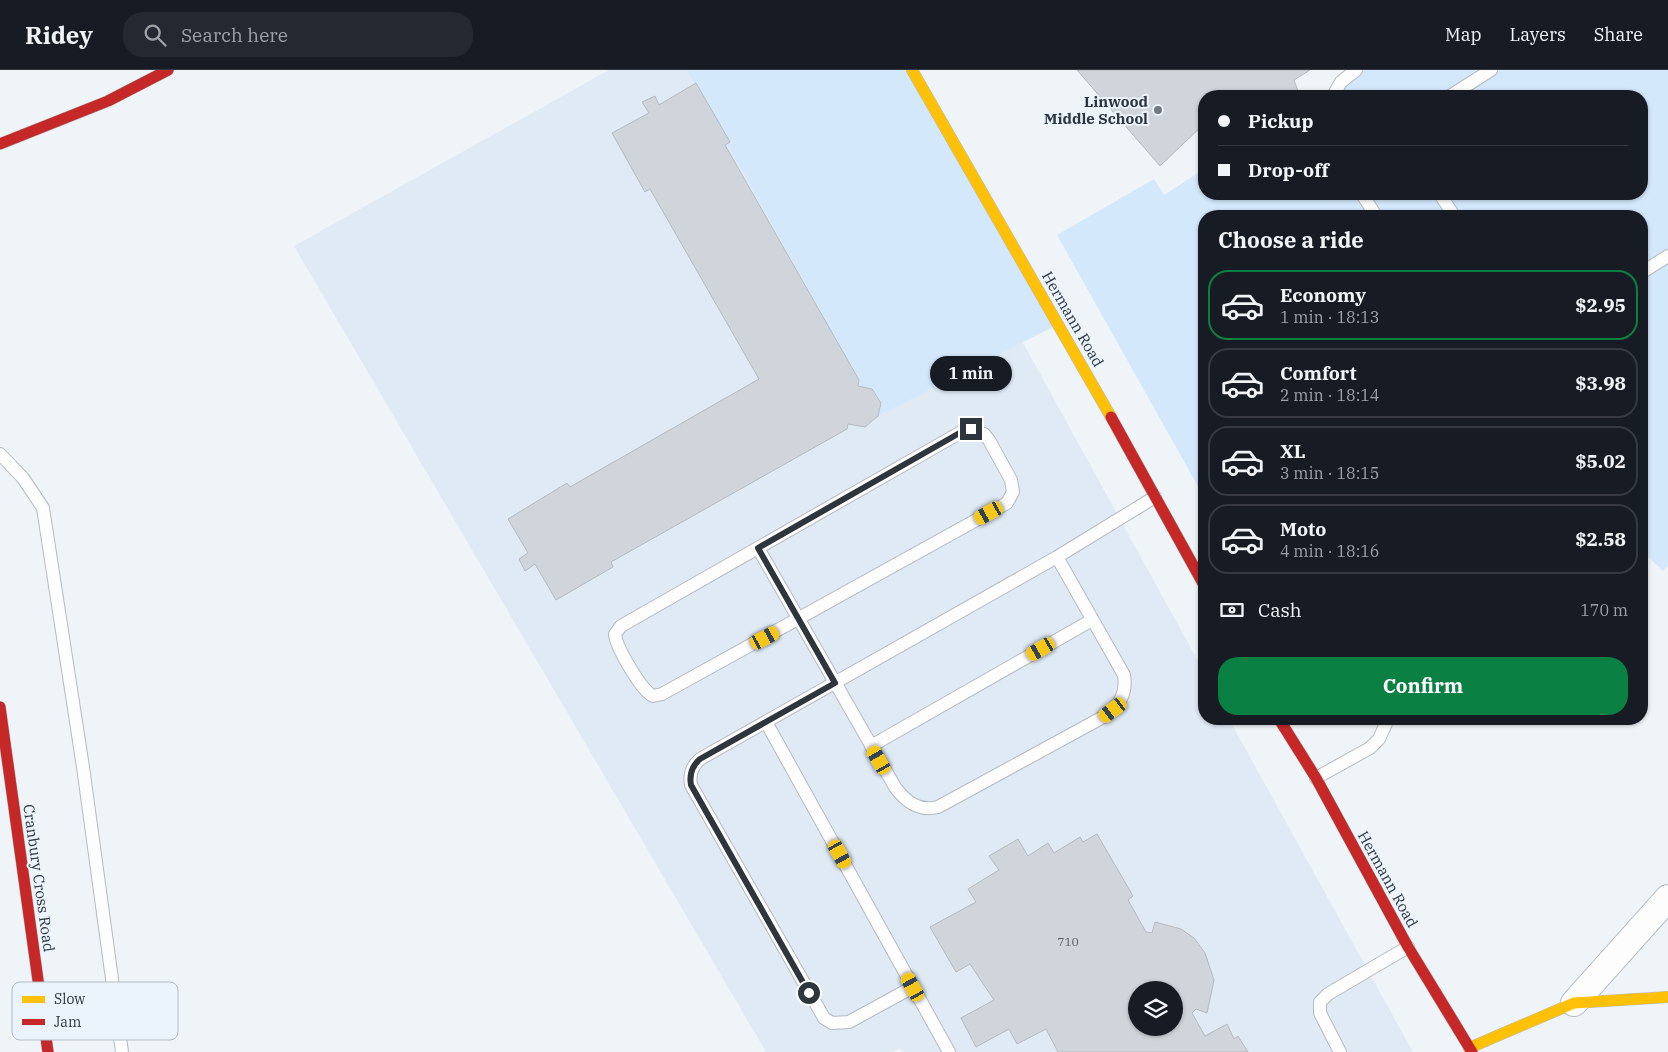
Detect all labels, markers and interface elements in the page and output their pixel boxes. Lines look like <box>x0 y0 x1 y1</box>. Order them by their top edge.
search box <box>123 12 473 57</box>
text: Ridey <box>25 19 93 51</box>
icon: search <box>141 21 169 49</box>
text: Search here <box>181 23 288 47</box>
text: Map <box>1445 23 1482 46</box>
text: Layers <box>1510 23 1566 46</box>
text: Share <box>1594 23 1643 46</box>
place label: Linwood Middle School <box>1044 92 1149 128</box>
marker: Linwood Middle School <box>1152 104 1164 116</box>
text: Pickup <box>1248 109 1313 133</box>
text: Drop-off <box>1248 158 1329 182</box>
text: Choose a ride <box>1218 225 1364 254</box>
street label: Hermann Road <box>1038 268 1108 370</box>
icon: car <box>1220 283 1265 328</box>
text: Economy <box>1280 283 1366 307</box>
text: $2.95 <box>1575 293 1626 317</box>
text: 1 min · 18:13 <box>1280 307 1379 327</box>
callout: 1 min <box>930 356 1012 392</box>
icon: car <box>1220 361 1265 406</box>
text: Comfort <box>1280 361 1357 385</box>
text: 1 min <box>949 363 993 383</box>
text: $3.98 <box>1575 371 1626 395</box>
text: 2 min · 18:14 <box>1280 385 1379 405</box>
route end <box>960 418 982 440</box>
icon: car <box>1220 439 1265 484</box>
text: XL <box>1280 439 1306 463</box>
text: $5.02 <box>1575 449 1626 473</box>
text: 3 min · 18:15 <box>1280 463 1379 483</box>
car <box>972 499 1005 527</box>
icon: car <box>1220 517 1265 562</box>
text: Moto <box>1280 517 1326 541</box>
text: $2.58 <box>1575 527 1626 551</box>
text: 4 min · 18:16 <box>1280 541 1379 561</box>
icon: cash <box>1218 596 1246 624</box>
text: Cash <box>1258 598 1302 622</box>
text: 170 m <box>1580 600 1628 620</box>
car <box>748 624 781 652</box>
car <box>1024 635 1057 663</box>
button: Confirm <box>1218 657 1628 715</box>
car <box>1096 695 1129 725</box>
car <box>865 743 892 777</box>
street label: Cranbury Cross Road <box>19 803 59 953</box>
street label: Hermann Road <box>1354 827 1422 931</box>
car <box>826 837 853 871</box>
house number: 710 <box>1057 934 1079 949</box>
car <box>899 970 926 1004</box>
map controls <box>1128 981 1183 1036</box>
button: layers <box>1128 981 1183 1036</box>
legend <box>12 982 178 1040</box>
route start <box>798 982 820 1004</box>
text: Slow <box>54 990 85 1008</box>
text: Jam <box>54 1013 81 1031</box>

